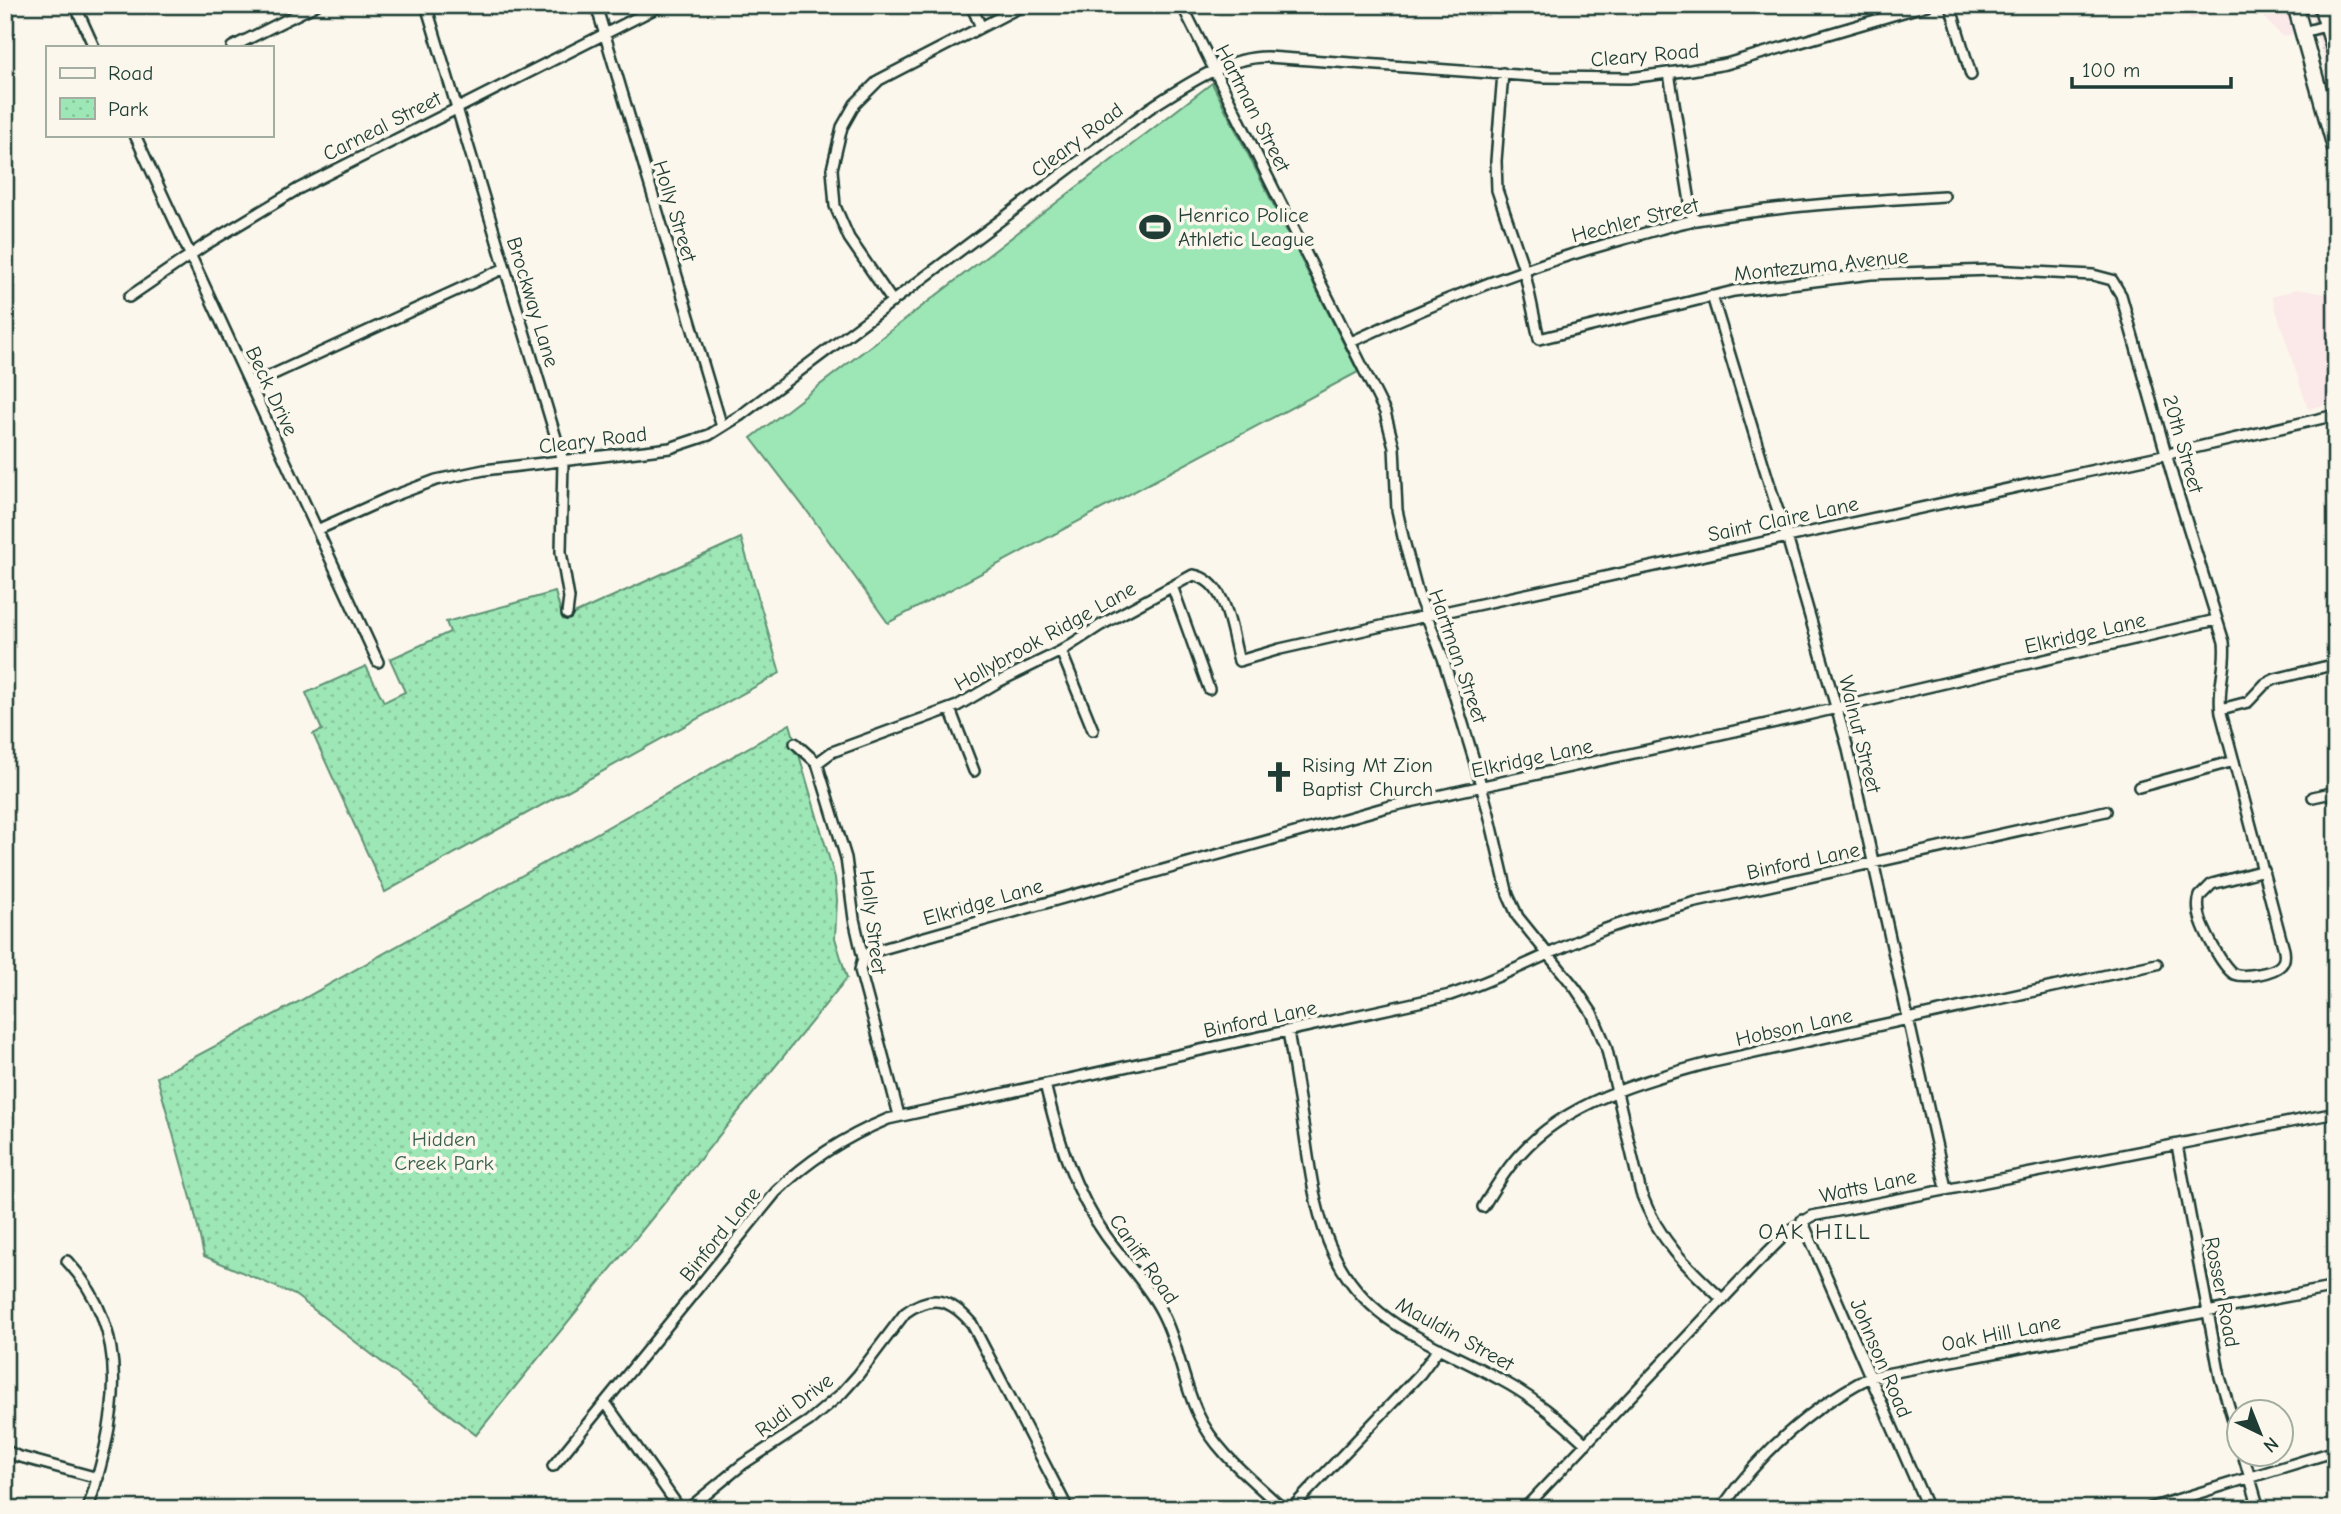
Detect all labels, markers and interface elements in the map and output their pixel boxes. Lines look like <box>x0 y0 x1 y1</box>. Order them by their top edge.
street label: Cleary Road <box>1590 38 1700 72</box>
street label: Hartman Street <box>1211 40 1296 177</box>
legend <box>46 46 273 136</box>
scale bar <box>2072 46 2231 90</box>
text: 100 m <box>2082 58 2140 82</box>
text: Road <box>108 61 153 85</box>
street label: Carneal Street <box>319 86 446 166</box>
text: Park <box>108 97 148 121</box>
street label: Cleary Road <box>1026 98 1128 182</box>
street label: Holly Street <box>648 158 702 265</box>
street label: Hechler Street <box>1569 192 1702 247</box>
place label: Henrico Police Athletic League <box>1178 203 1314 251</box>
sports icon: Henrico Police Athletic League <box>1138 210 1172 244</box>
street label: Brockway Lane <box>502 234 564 370</box>
street label: Montezuma Avenue <box>1733 244 1909 286</box>
street label: Beck Drive <box>241 342 303 440</box>
street label: 20th Street <box>2158 392 2209 497</box>
street label: Cleary Road <box>537 421 649 459</box>
street label: Saint Claire Lane <box>1705 491 1861 547</box>
street label: Hollybrook Ridge Lane <box>950 576 1140 696</box>
street label: Hartman Street <box>1424 586 1492 727</box>
street label: Elkridge Lane <box>2022 607 2148 659</box>
street label: Walnut Street <box>1834 673 1886 796</box>
street label: Elkridge Lane <box>1469 733 1595 783</box>
place label: Rising Mt Zion Baptist Church <box>1302 753 1433 801</box>
church icon: Rising Mt Zion Baptist Church <box>1262 760 1296 794</box>
street label: Binford Lane <box>1744 837 1862 885</box>
street label: Holly Street <box>855 869 891 976</box>
street label: Elkridge Lane <box>920 873 1046 931</box>
street label: Binford Lane <box>1201 995 1319 1043</box>
street label: Hobson Lane <box>1733 1003 1855 1051</box>
park label: Hidden Creek Park <box>394 1127 494 1175</box>
street label: Watts Lane <box>1817 1164 1919 1208</box>
street label: Binford Lane <box>674 1182 766 1286</box>
street label: Caniff Road <box>1104 1209 1184 1309</box>
district label: OAK HILL <box>1758 1218 1872 1245</box>
street label: Rosser Road <box>2200 1235 2244 1349</box>
street label: Mauldin Street <box>1392 1292 1519 1377</box>
street label: Johnson Road <box>1845 1295 1917 1421</box>
street label: Oak Hill Lane <box>1939 1310 2063 1356</box>
street label: Rudi Drive <box>750 1368 838 1442</box>
north arrow <box>2226 1398 2296 1468</box>
text: N <box>2259 1432 2283 1457</box>

